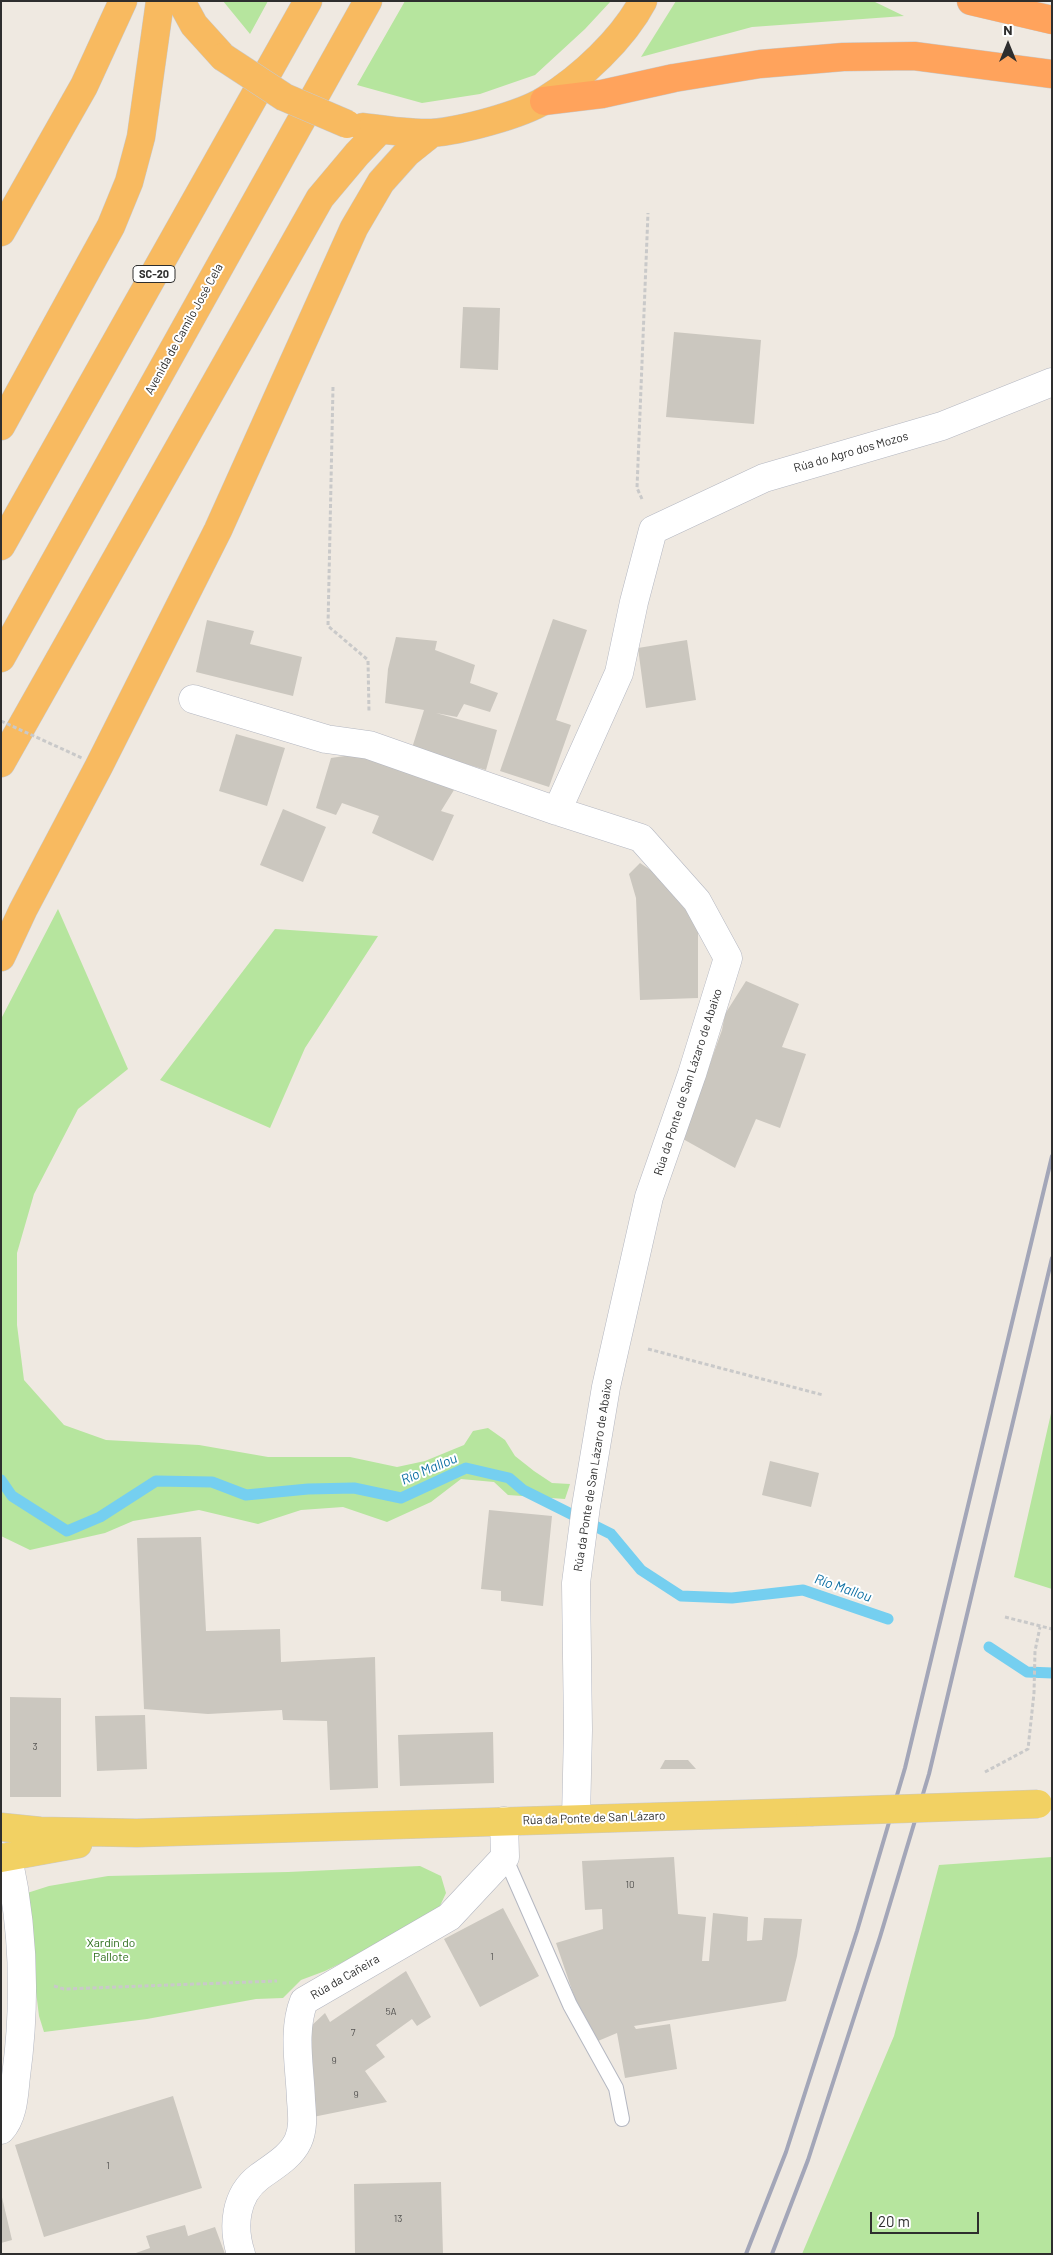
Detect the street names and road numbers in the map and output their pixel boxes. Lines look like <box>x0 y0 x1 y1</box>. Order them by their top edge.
street label: Avenida de Camilo José Cela <box>142 261 226 397</box>
road number: SC-20 <box>133 266 175 282</box>
street label: Rúa do Agro dos Mozos <box>792 429 910 475</box>
street label: Rúa da Ponte de San Lázaro de Abaixo <box>651 987 725 1177</box>
street label: Rúa da Ponte de San Lázaro de Abaixo <box>571 1377 615 1573</box>
street label: Rúa da Ponte de San Lázaro <box>522 1808 666 1828</box>
street label: Rúa da Cañeira <box>308 1951 382 2003</box>

